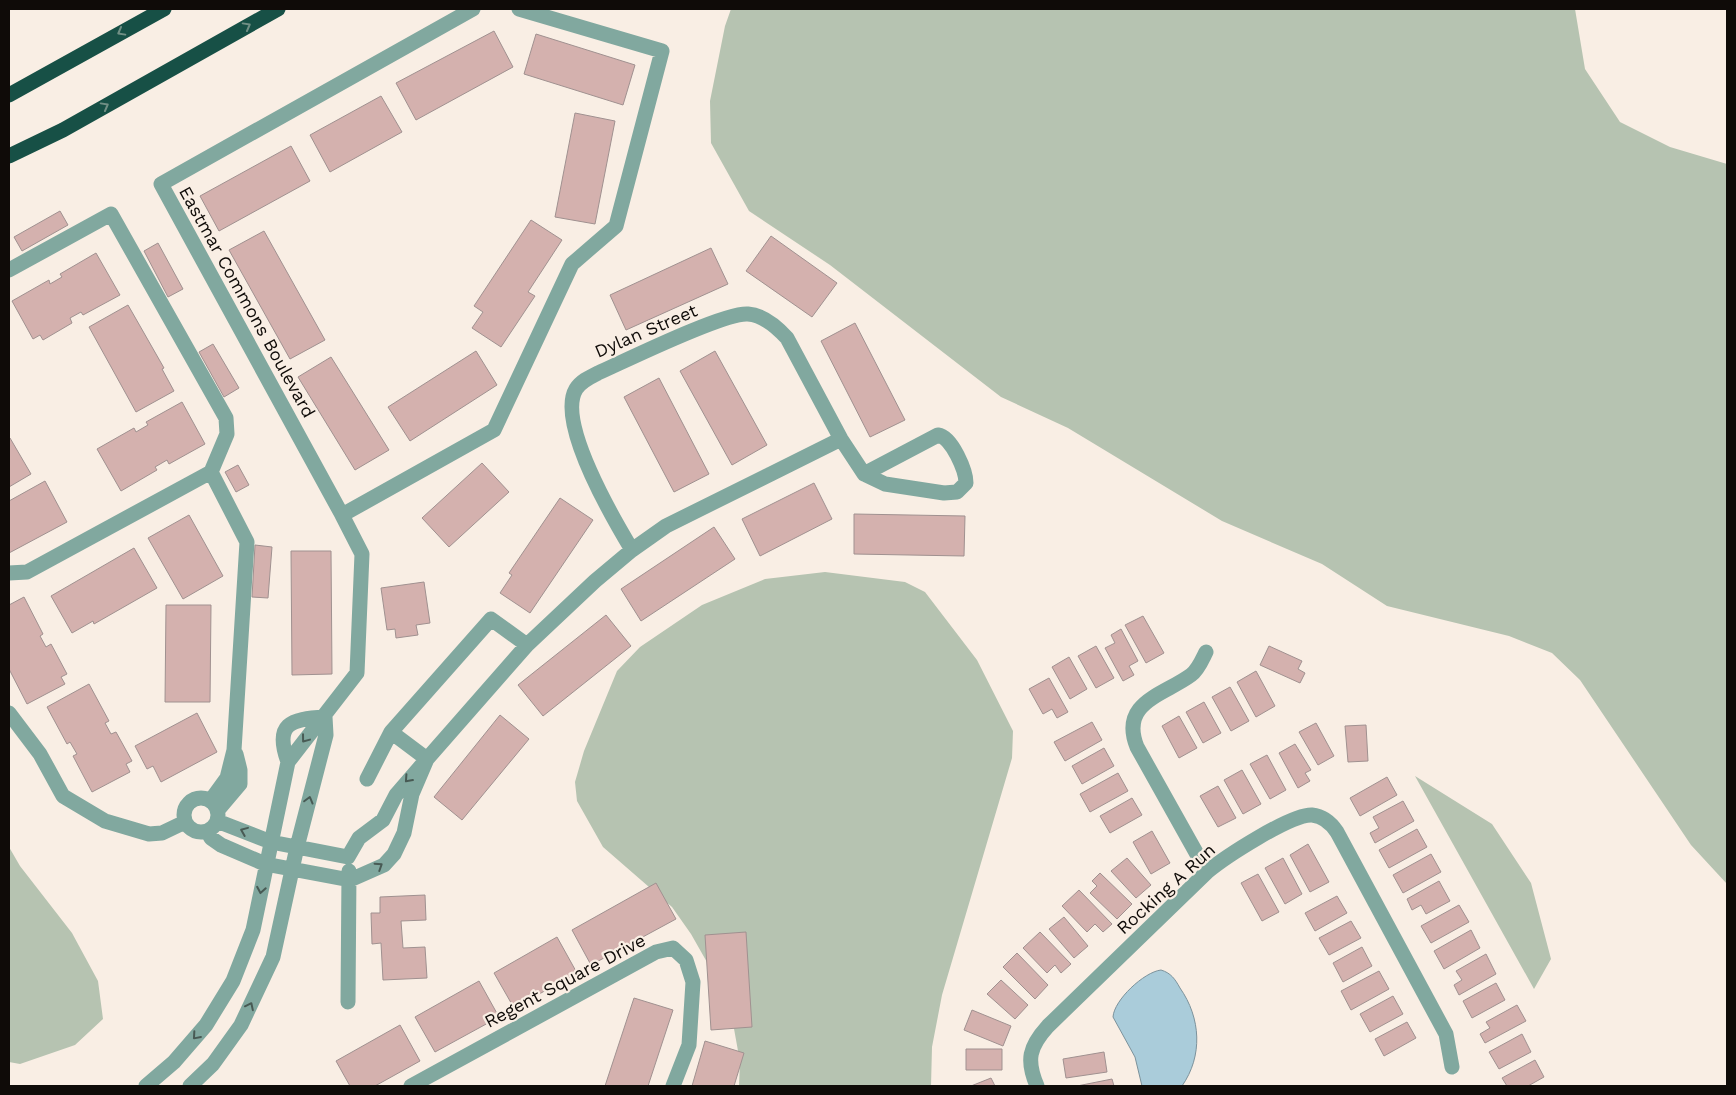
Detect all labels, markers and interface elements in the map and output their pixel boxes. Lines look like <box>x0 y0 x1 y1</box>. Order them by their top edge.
one-way arrow <box>241 22 250 32</box>
one-way arrow <box>118 26 127 36</box>
one-way arrow <box>100 102 109 112</box>
street label: Eastmar Commons Boulevard <box>175 182 320 421</box>
street label: Dylan Street <box>591 299 701 362</box>
one-way arrow <box>303 733 311 742</box>
one-way arrow <box>405 774 414 783</box>
one-way arrow <box>304 796 314 804</box>
one-way arrow <box>240 827 249 837</box>
street label: Rocking A Run <box>1112 839 1219 938</box>
one-way arrow <box>374 863 383 873</box>
one-way arrow <box>256 885 266 894</box>
street label: Regent Square Drive <box>481 929 649 1032</box>
one-way arrow <box>244 1002 254 1011</box>
one-way arrow <box>193 1031 202 1040</box>

